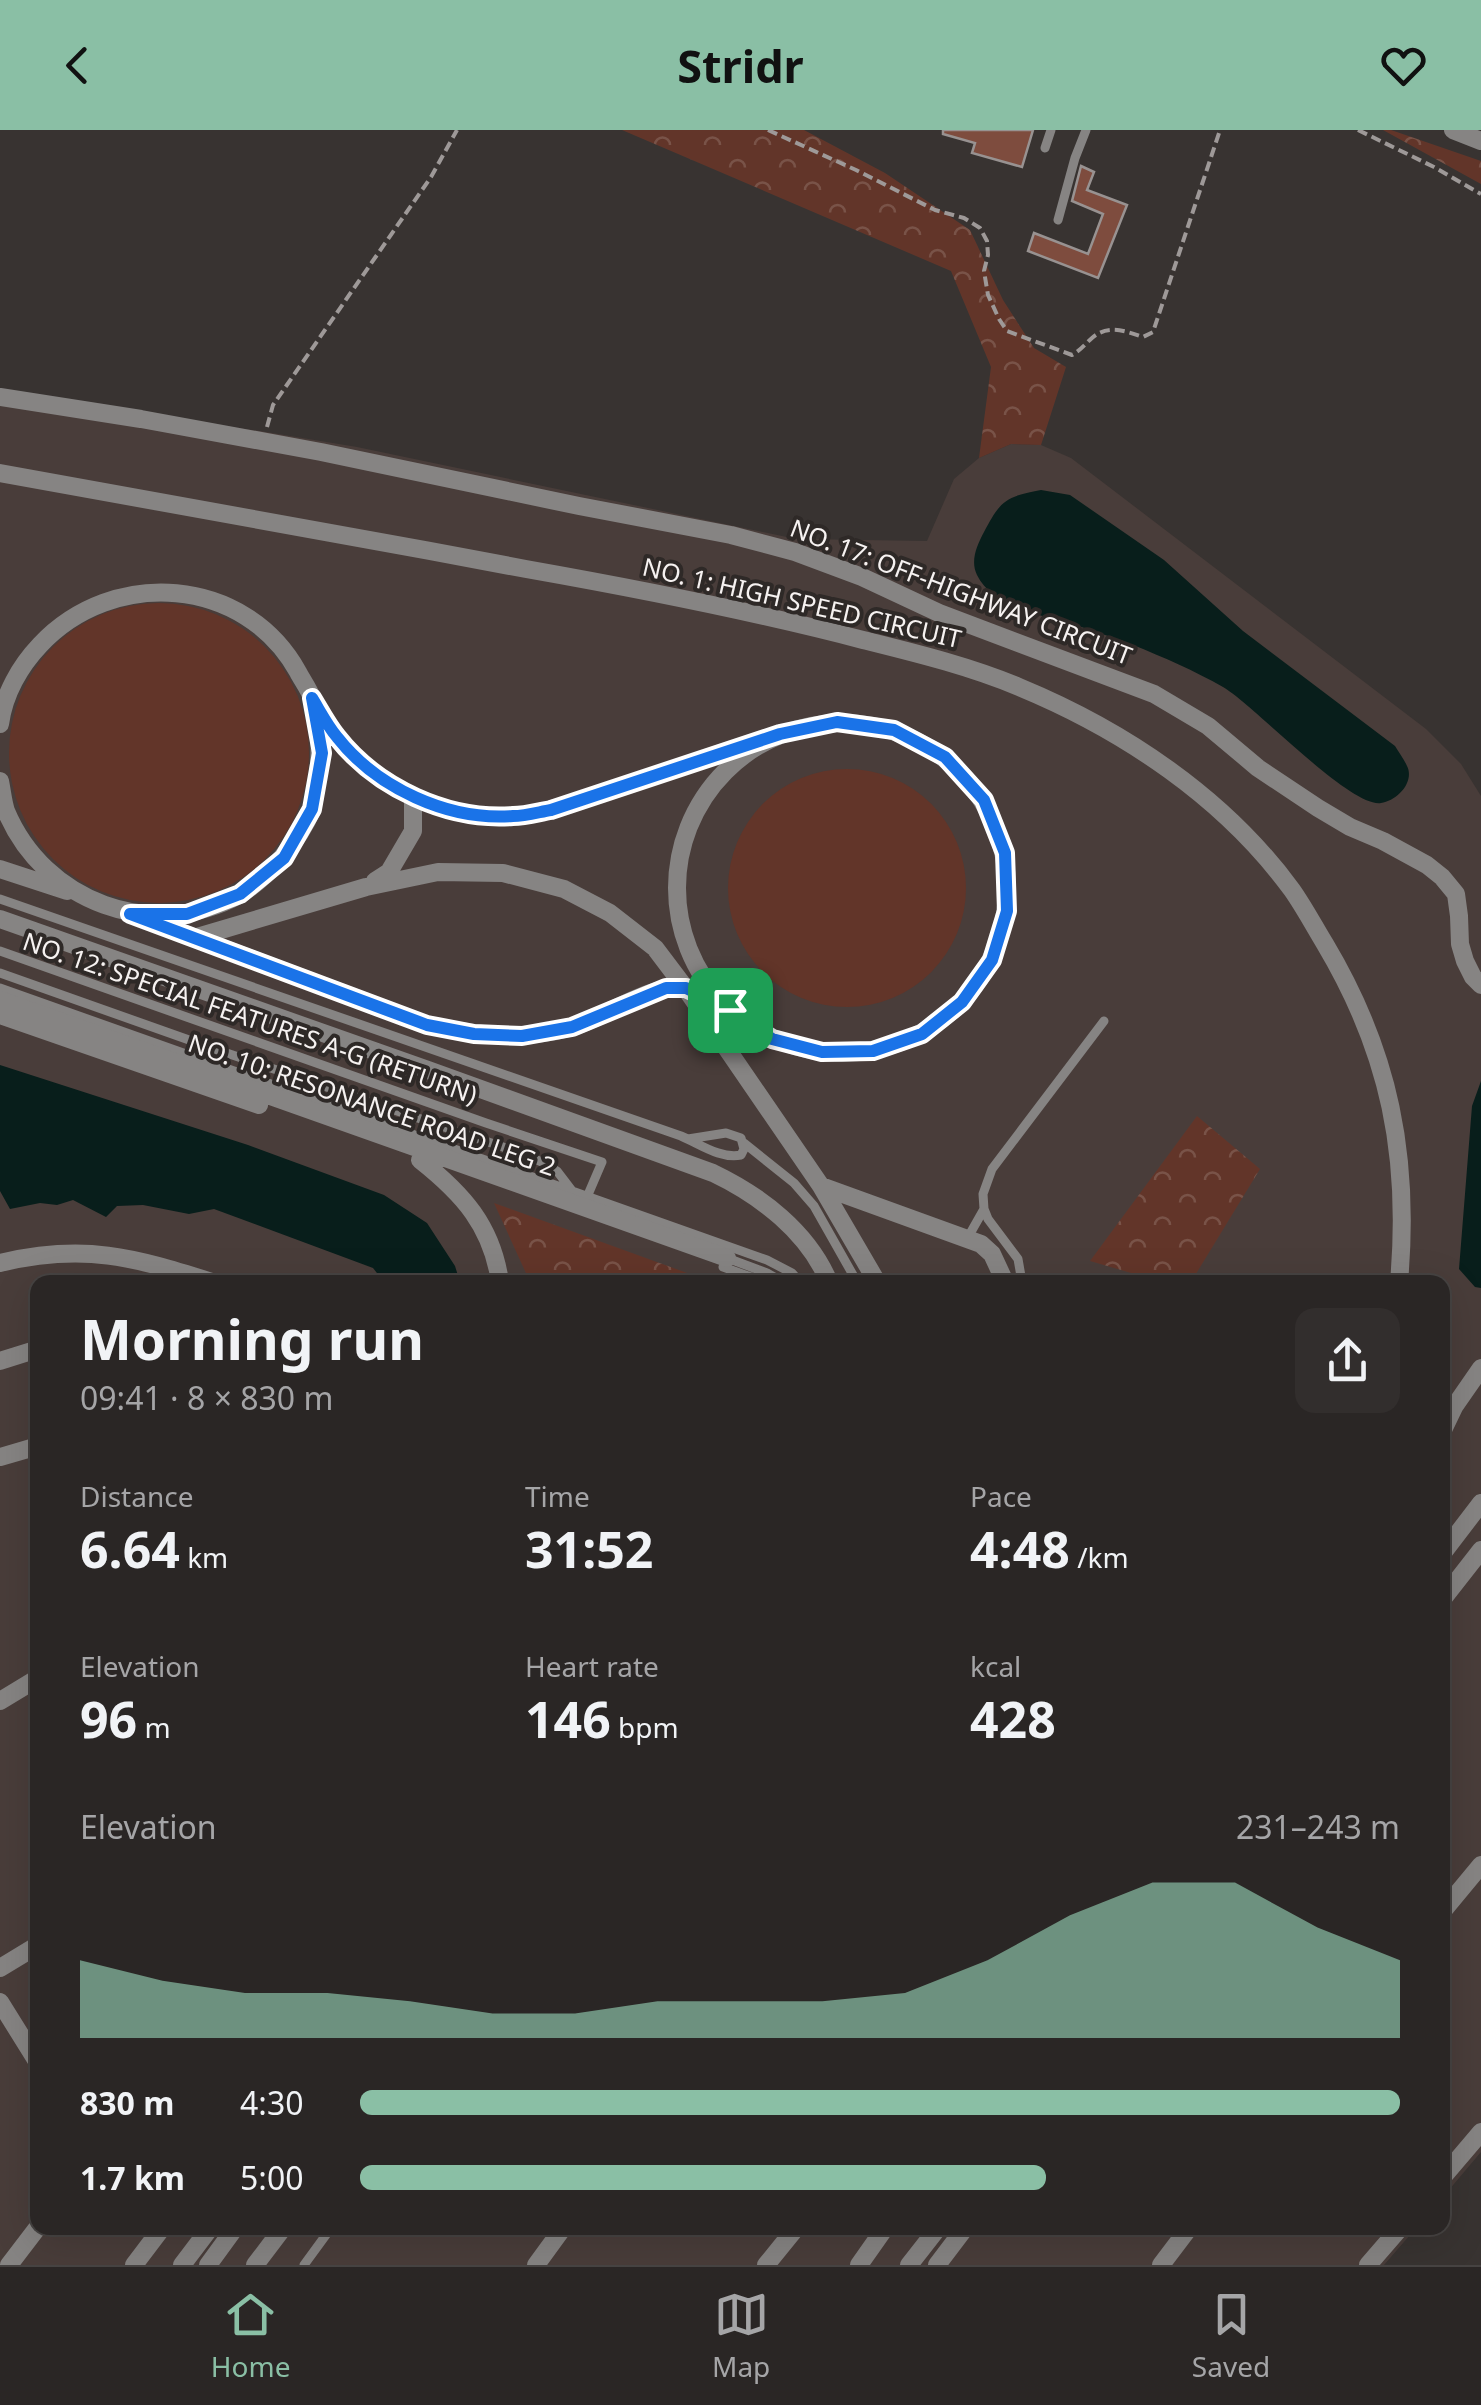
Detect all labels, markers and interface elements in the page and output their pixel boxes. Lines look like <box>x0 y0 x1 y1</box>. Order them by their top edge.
text: Stridr <box>677 35 804 96</box>
icon: back <box>50 38 105 93</box>
icon: heart <box>1376 38 1431 93</box>
street label: NO. 17: OFF-HIGHWAY CIRCUIT <box>786 510 1137 672</box>
street label: NO. 1: HIGH SPEED CIRCUIT <box>640 549 965 655</box>
street label: NO. 12: SPECIAL FEATURES A-G (RETURN) <box>19 923 482 1111</box>
pin <box>688 968 773 1053</box>
icon: arrive <box>703 983 758 1038</box>
street label: NO. 10: RESONANCE ROAD LEG 2 <box>184 1025 561 1183</box>
text: Morning run <box>80 1301 424 1376</box>
button: share <box>1295 1308 1400 1413</box>
text: 09:41 · 8 × 830 m <box>80 1376 333 1419</box>
text: Distance <box>80 1477 193 1515</box>
text: Time <box>525 1477 590 1515</box>
text: Pace <box>970 1477 1032 1515</box>
text: 6.64 <box>80 1515 180 1583</box>
text: 31:52 <box>525 1515 653 1583</box>
text: 4:48 <box>970 1515 1070 1583</box>
text: km <box>180 1538 228 1576</box>
text: /km <box>1070 1538 1129 1576</box>
text: Elevation <box>80 1647 200 1685</box>
text: Heart rate <box>525 1647 659 1685</box>
text: kcal <box>970 1647 1021 1685</box>
text: 96 <box>80 1685 137 1753</box>
text: 146 <box>525 1685 611 1753</box>
text: 428 <box>970 1685 1056 1753</box>
text: m <box>137 1708 171 1746</box>
text: bpm <box>611 1708 679 1746</box>
text: Elevation <box>80 1805 217 1848</box>
text: 231–243 m <box>1236 1805 1400 1848</box>
text: 830 m <box>80 2081 174 2124</box>
text: 4:30 <box>240 2081 304 2124</box>
text: 1.7 km <box>80 2156 185 2199</box>
text: 5:00 <box>240 2156 304 2199</box>
tab: Home <box>211 2287 290 2385</box>
tab: Map <box>712 2287 770 2385</box>
tab: Saved <box>1192 2287 1270 2385</box>

